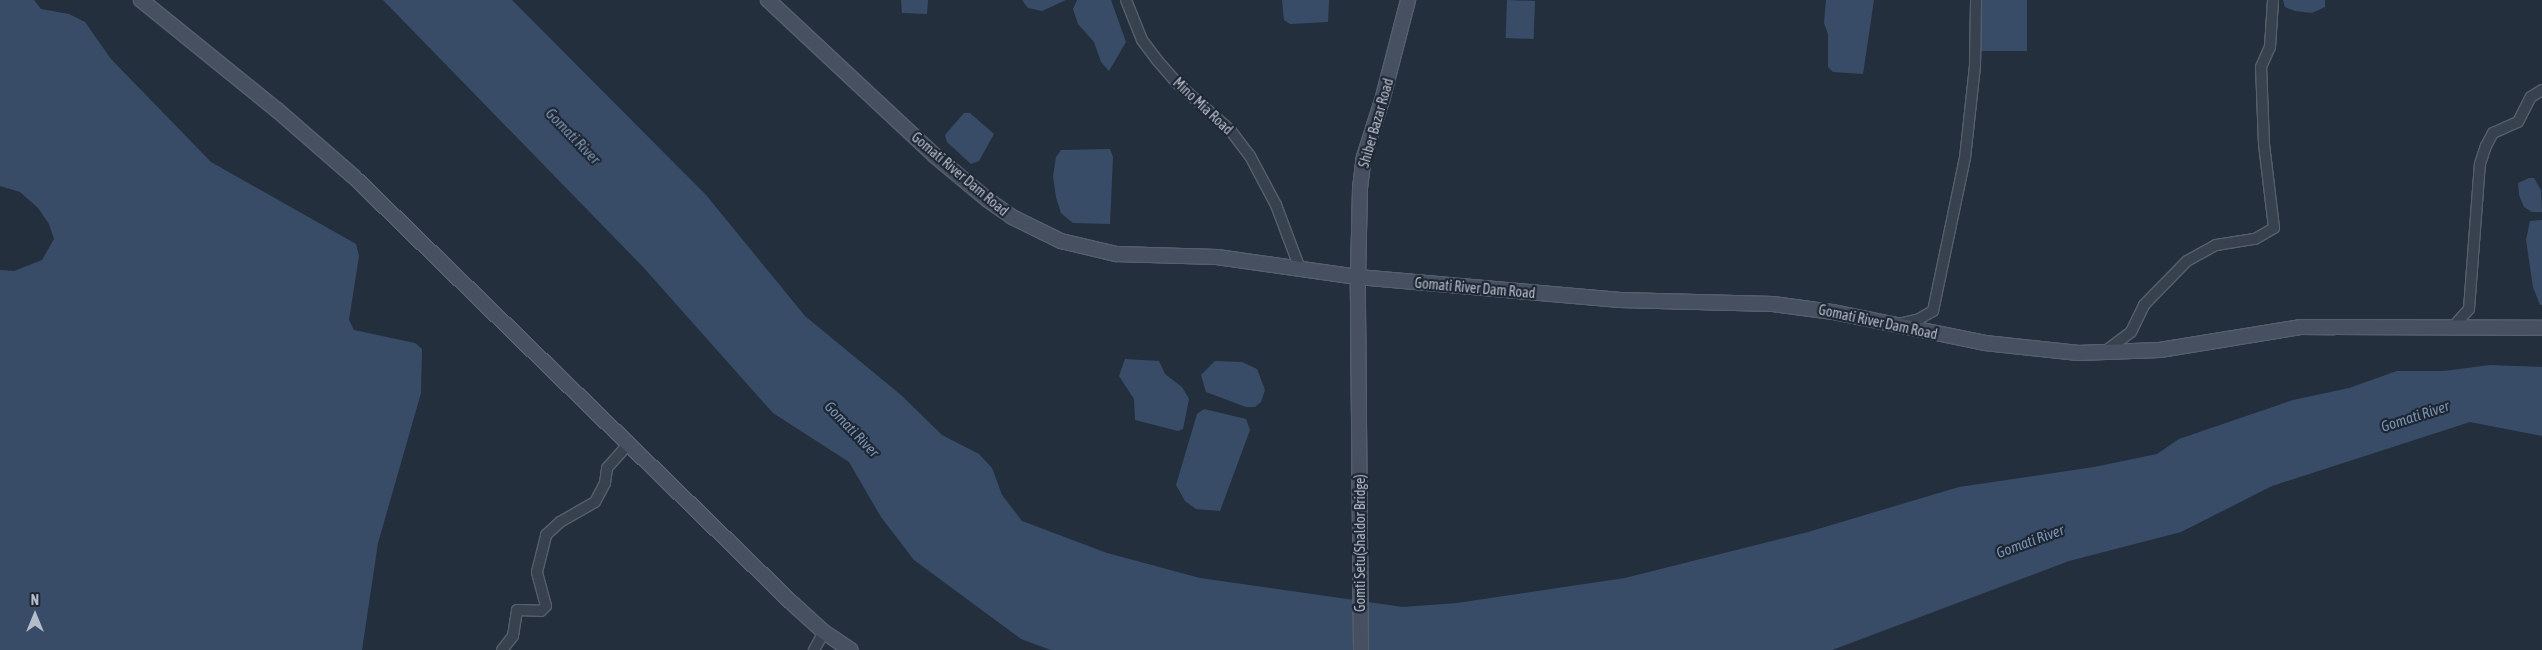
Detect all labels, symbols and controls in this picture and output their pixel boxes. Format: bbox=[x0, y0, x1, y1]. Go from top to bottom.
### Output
street label: Mino Mia Road bbox=[1170, 74, 1236, 138]
street label: Shiber Bazar Road bbox=[1355, 76, 1397, 170]
water label: Gomati River bbox=[542, 104, 604, 168]
street label: Gomati River Dam Road bbox=[908, 129, 1012, 219]
street label: Gomati River Dam Road bbox=[1414, 274, 1536, 302]
street label: Gomati River Dam Road bbox=[1817, 301, 1939, 343]
water label: Gomati River bbox=[2379, 396, 2451, 436]
water label: Gomati River bbox=[821, 397, 883, 461]
street label: Gomti Setu(Shaldor Bridge) bbox=[1352, 474, 1368, 612]
water label: Gomati River bbox=[1994, 520, 2066, 562]
north arrow bbox=[10, 590, 60, 640]
text: N bbox=[31, 592, 39, 608]

